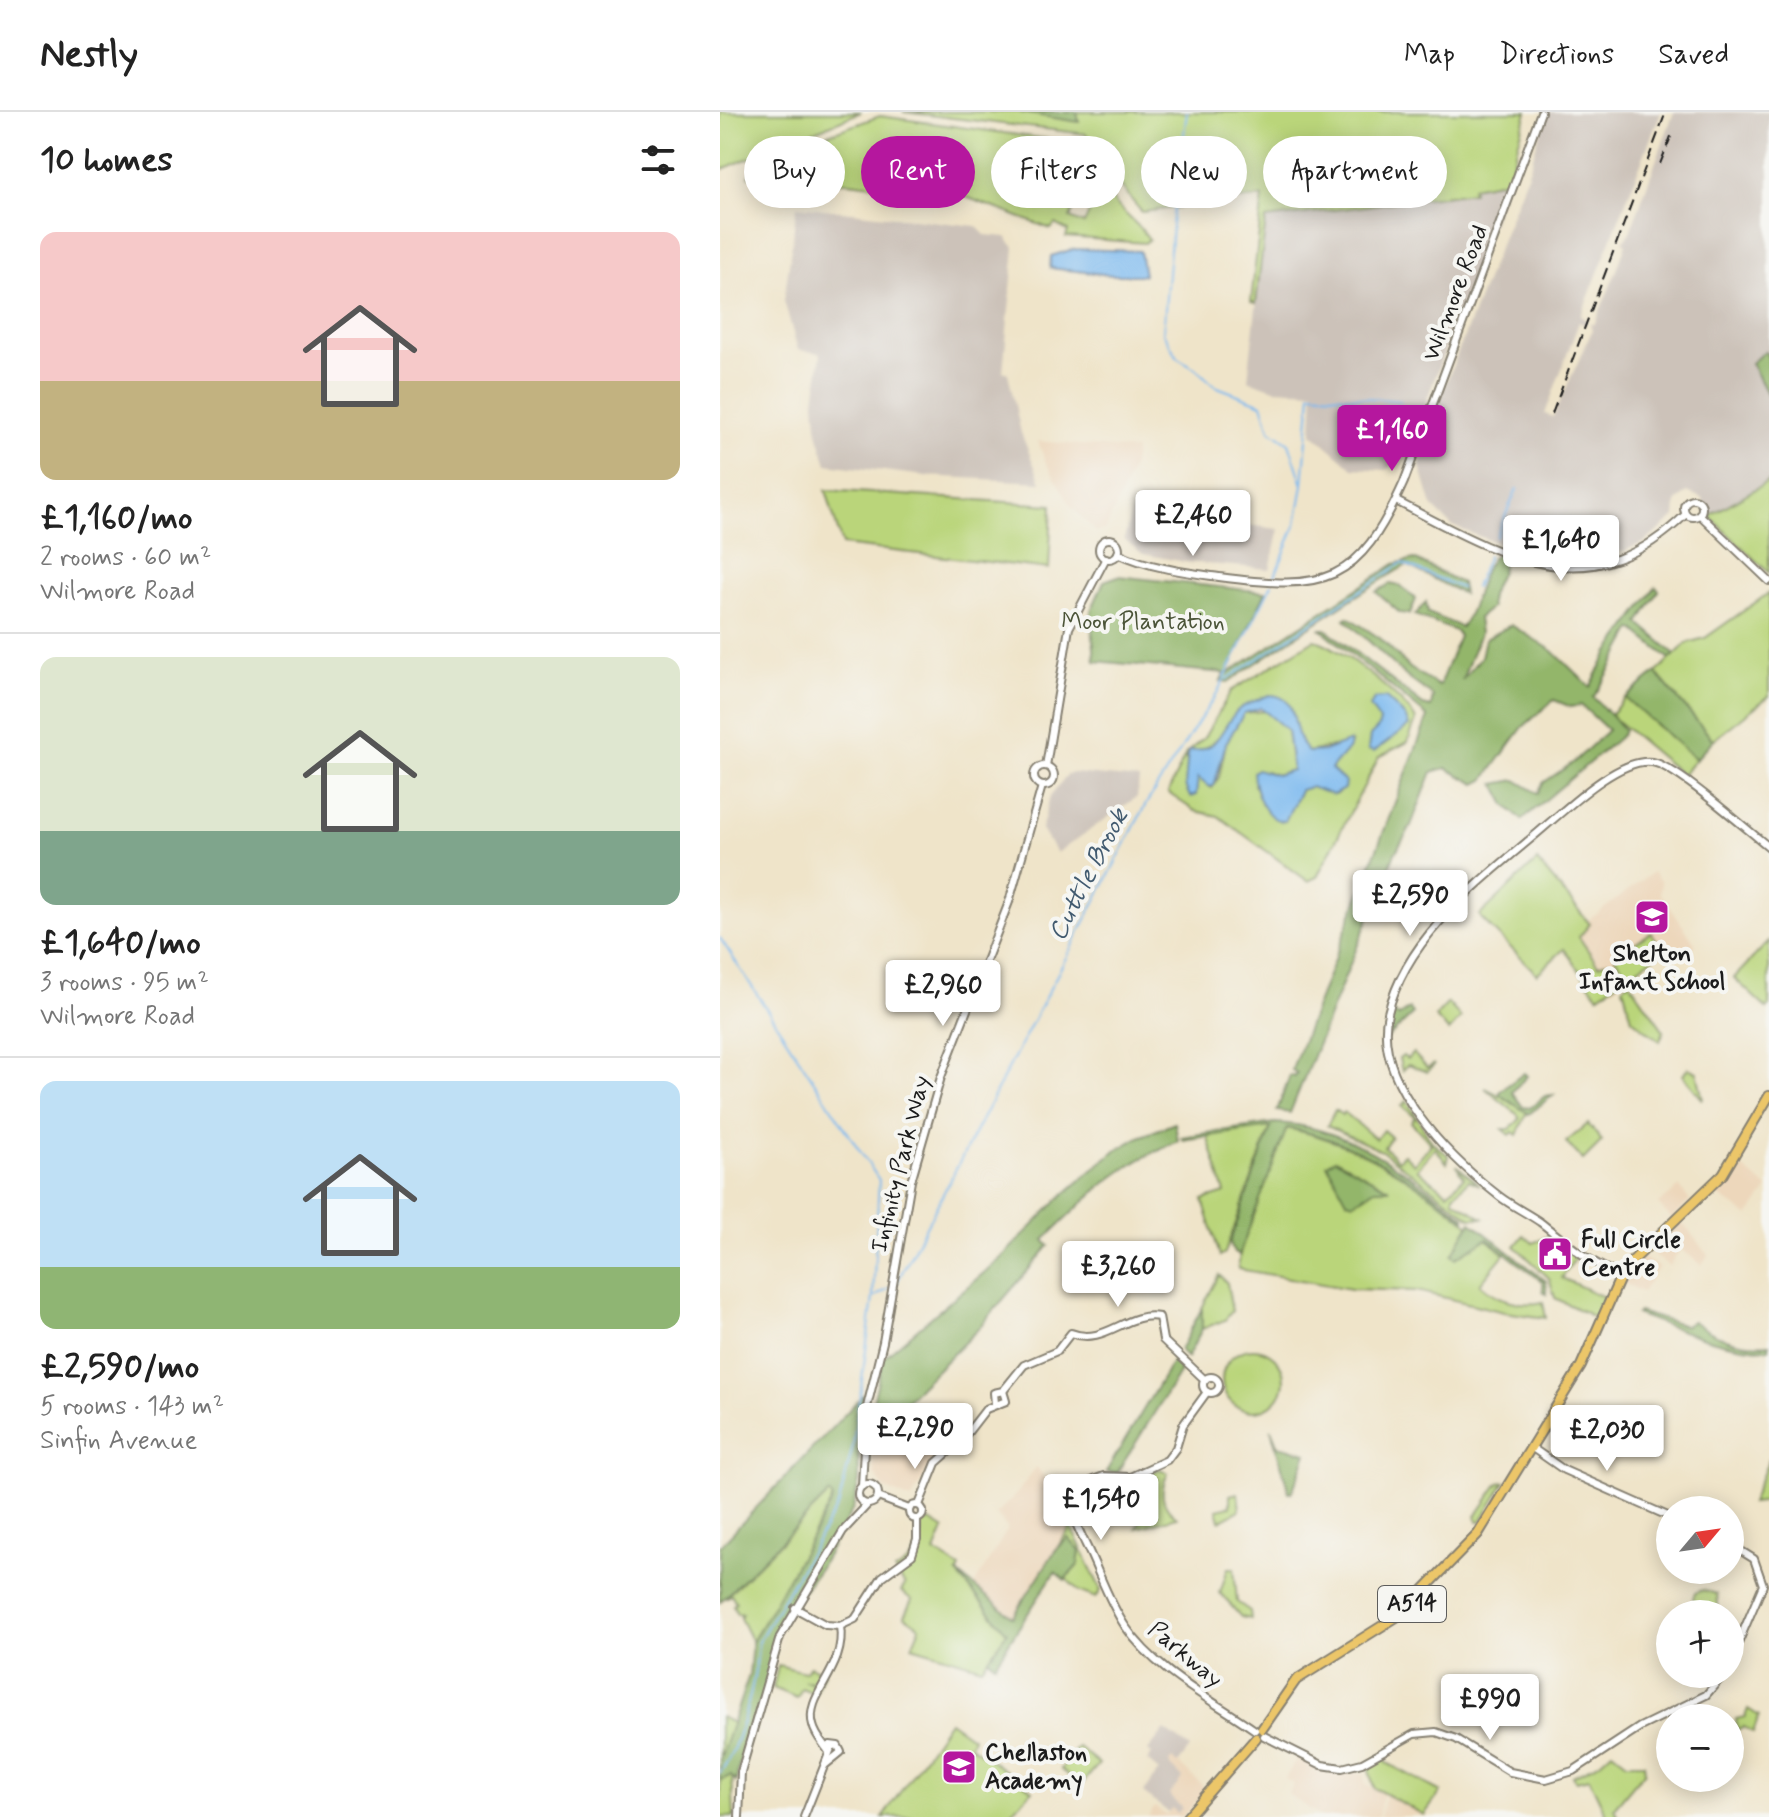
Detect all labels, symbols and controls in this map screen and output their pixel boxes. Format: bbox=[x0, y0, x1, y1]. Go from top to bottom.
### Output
text: Nestly bbox=[40, 31, 138, 80]
text: Map bbox=[1404, 37, 1455, 74]
text: Directions bbox=[1499, 37, 1614, 74]
text: Saved bbox=[1658, 37, 1729, 74]
chip: Buy bbox=[744, 136, 845, 208]
chip: Rent bbox=[861, 136, 975, 208]
chip: Filters bbox=[991, 136, 1125, 208]
chip: New bbox=[1141, 136, 1247, 208]
chip: Apartment bbox=[1263, 136, 1447, 208]
text: 10 homes bbox=[40, 138, 173, 183]
icon: filters bbox=[636, 138, 680, 182]
street label: Wilmore Road bbox=[1416, 221, 1496, 365]
icon: home bbox=[288, 284, 432, 428]
pin: £1,160 bbox=[1327, 405, 1457, 473]
text: £1,160 bbox=[1355, 414, 1429, 448]
pin: £2,460 bbox=[1128, 490, 1258, 558]
text: £1,160/mo bbox=[40, 496, 193, 541]
text: £2,460 bbox=[1153, 499, 1233, 533]
pin: £1,640 bbox=[1496, 515, 1626, 583]
text: £1,640 bbox=[1521, 524, 1601, 558]
text: 2 rooms · 60 m² bbox=[40, 541, 211, 575]
text: Wilmore Road bbox=[40, 575, 195, 609]
park label: Moor Plantation bbox=[1061, 607, 1225, 638]
icon: home bbox=[288, 709, 432, 853]
water label: Cuttle Brook bbox=[1041, 802, 1138, 947]
pin: £2,590 bbox=[1345, 870, 1475, 938]
text: £2,590 bbox=[1371, 879, 1449, 913]
school or university icon: Shelton Infant School bbox=[1633, 898, 1671, 936]
text: £1,640/mo bbox=[40, 921, 201, 966]
place label: Shelton Infant School bbox=[1579, 939, 1725, 998]
pin: £2,960 bbox=[878, 960, 1008, 1028]
text: 3 rooms · 95 m² bbox=[40, 966, 209, 1000]
text: £2,960 bbox=[904, 969, 982, 1003]
text: Wilmore Road bbox=[40, 1000, 195, 1034]
street label: Infinity Park Way bbox=[864, 1072, 938, 1256]
icon: home bbox=[288, 1133, 432, 1277]
place label: Full Circle Centre bbox=[1581, 1225, 1681, 1284]
public building icon: Full Circle Centre bbox=[1536, 1235, 1574, 1273]
pin: £3,260 bbox=[1053, 1241, 1183, 1309]
text: £3,260 bbox=[1080, 1250, 1156, 1284]
text: £2,590/mo bbox=[40, 1345, 199, 1390]
text: 5 rooms · 143 m² bbox=[40, 1390, 224, 1424]
pin: £2,290 bbox=[850, 1403, 980, 1471]
pin: £2,030 bbox=[1542, 1405, 1672, 1473]
text: £2,290 bbox=[876, 1412, 954, 1446]
text: £2,030 bbox=[1569, 1414, 1645, 1448]
text: Sinfin Avenue bbox=[40, 1424, 197, 1458]
pin: £1,540 bbox=[1036, 1474, 1166, 1542]
text: £1,540 bbox=[1061, 1483, 1141, 1517]
north arrow bbox=[1656, 1496, 1744, 1584]
map controls bbox=[1656, 1496, 1744, 1792]
road number: A514 bbox=[1378, 1586, 1446, 1622]
button: + bbox=[1656, 1600, 1744, 1688]
street label: Parkway bbox=[1141, 1615, 1229, 1695]
pin: £990 bbox=[1443, 1674, 1537, 1742]
text: £990 bbox=[1459, 1683, 1521, 1717]
button: − bbox=[1656, 1704, 1744, 1792]
place label: Chellaston Academy bbox=[985, 1738, 1087, 1797]
school or university icon: Chellaston Academy bbox=[940, 1748, 978, 1786]

